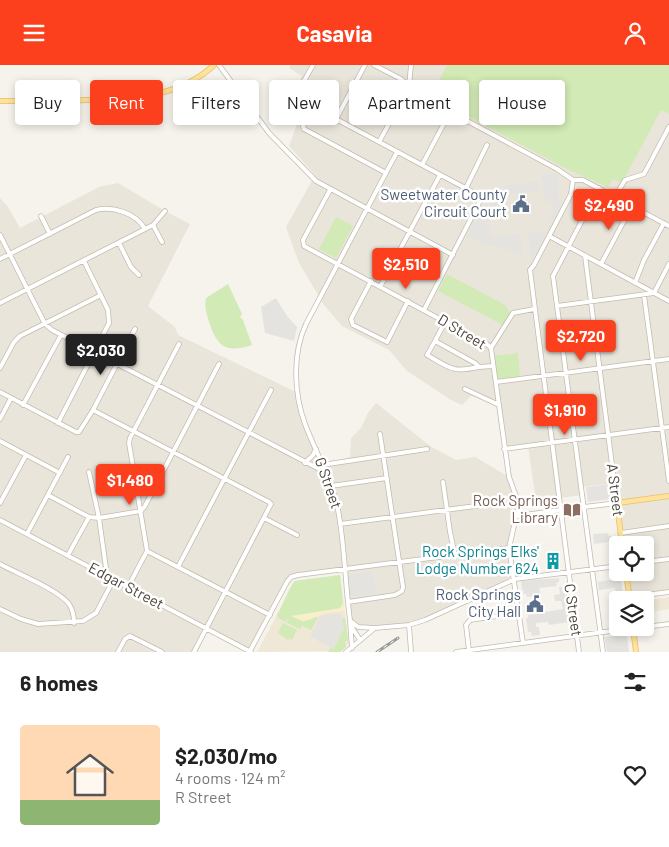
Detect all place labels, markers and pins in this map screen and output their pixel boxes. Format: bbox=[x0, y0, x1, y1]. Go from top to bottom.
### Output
place label: Sweetwater County Circuit Court bbox=[381, 185, 507, 220]
pin: $2,490 bbox=[568, 189, 650, 231]
public building icon: Sweetwater County Circuit Court bbox=[511, 194, 531, 214]
pin: $2,510 bbox=[365, 247, 447, 290]
pin: $2,720 bbox=[540, 319, 622, 362]
pin: $2,030 bbox=[60, 333, 142, 376]
pin: $1,910 bbox=[524, 393, 606, 436]
pin: $1,480 bbox=[89, 463, 171, 506]
place label: Rock Springs Library bbox=[473, 491, 558, 526]
library icon: Rock Springs Library bbox=[562, 500, 582, 520]
place label: Rock Springs Elks' Lodge Number 624 bbox=[416, 542, 539, 577]
building icon: Rock Springs Elks' Lodge Number 624 bbox=[543, 551, 563, 571]
place label: Rock Springs City Hall bbox=[436, 585, 521, 620]
public building icon: Rock Springs City Hall bbox=[525, 594, 545, 614]

